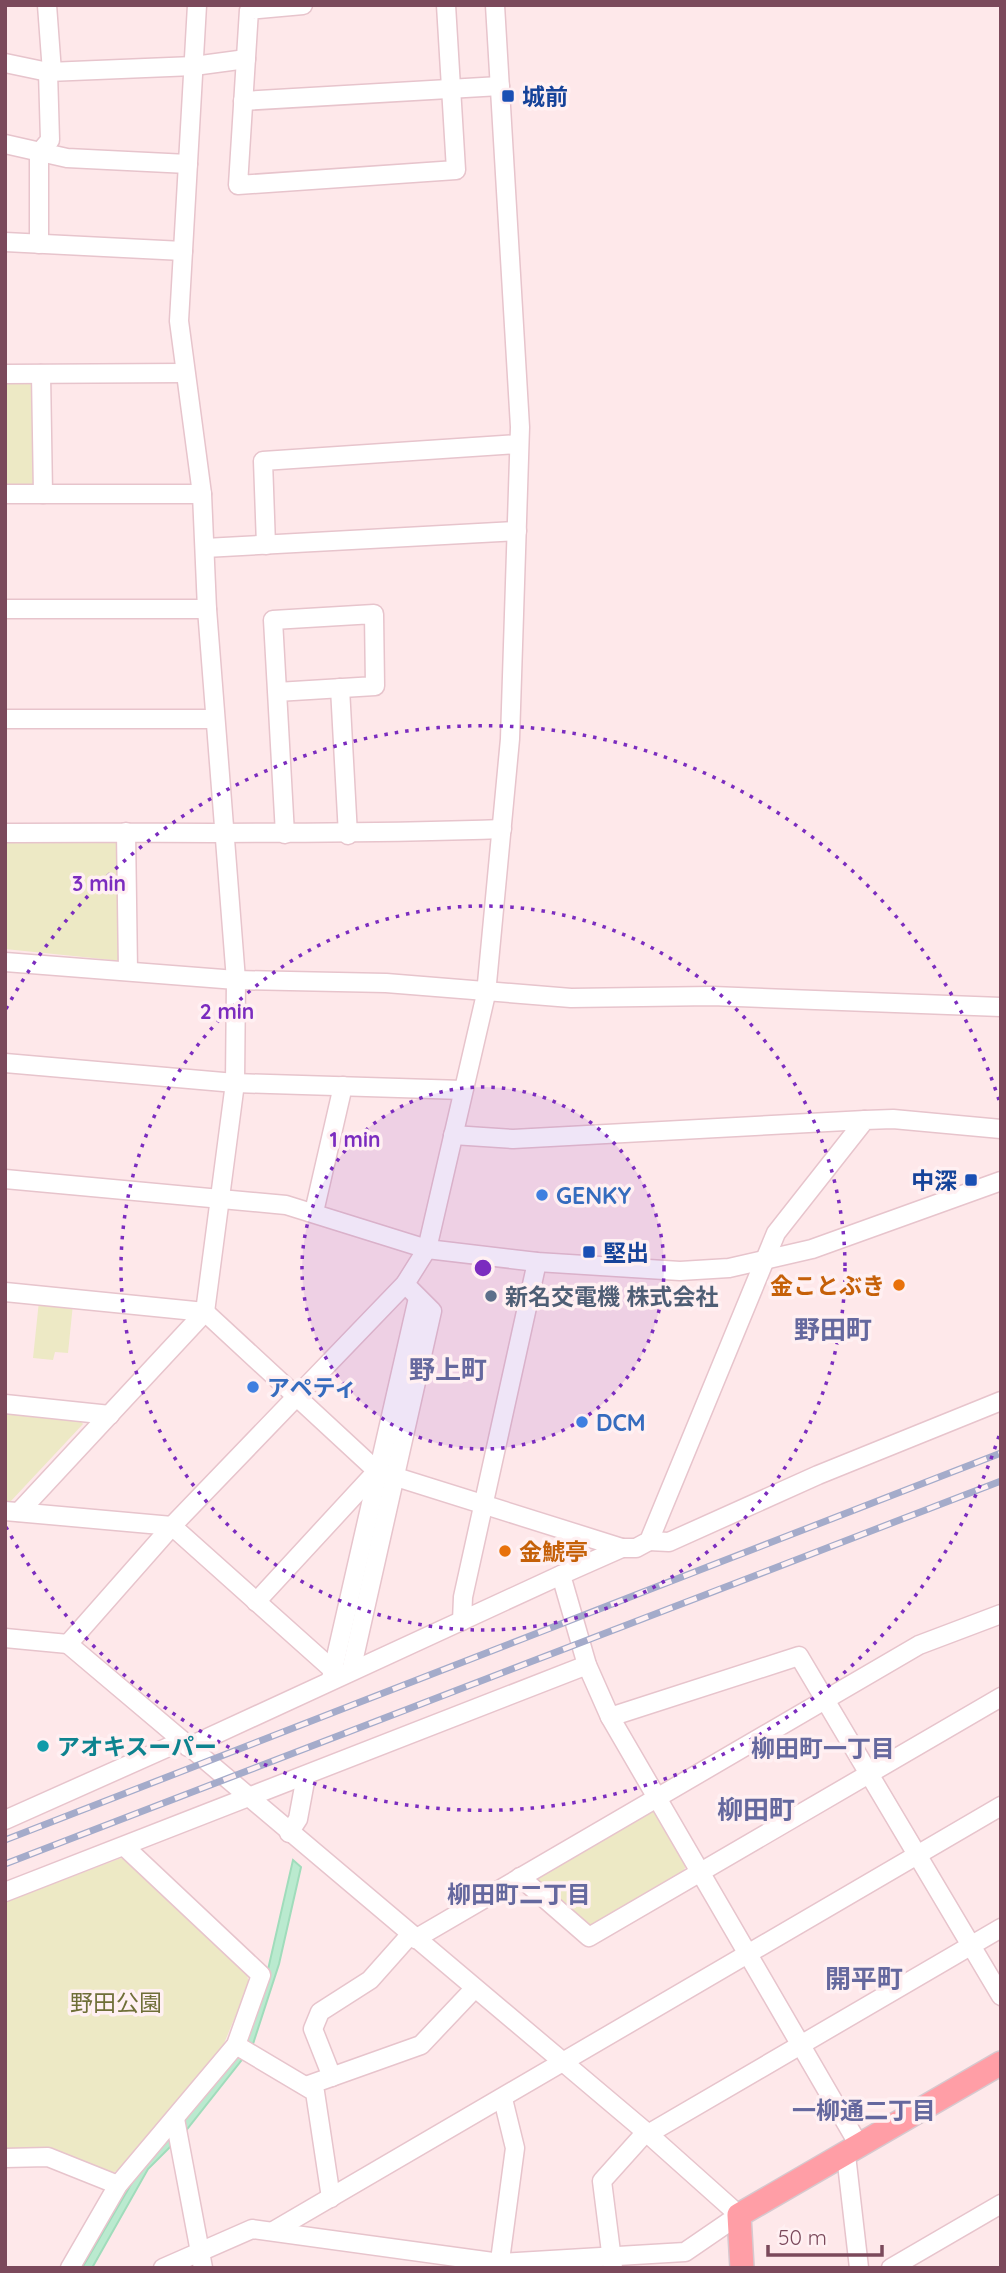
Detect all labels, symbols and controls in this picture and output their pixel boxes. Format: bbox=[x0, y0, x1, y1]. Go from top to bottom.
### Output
place label: 城前 bbox=[522, 82, 568, 111]
marker: 城前 bbox=[500, 88, 516, 104]
text: 3 min bbox=[72, 870, 126, 896]
text: 2 min bbox=[200, 998, 254, 1024]
text: 1 min bbox=[330, 1126, 380, 1152]
place label: 中深 bbox=[911, 1166, 957, 1195]
marker: 中深 bbox=[963, 1172, 979, 1188]
place label: GENKY bbox=[556, 1181, 632, 1210]
marker: GENKY bbox=[534, 1187, 550, 1203]
place label: 堅出 bbox=[603, 1238, 649, 1267]
marker: 堅出 bbox=[581, 1244, 597, 1260]
centre of rings bbox=[471, 1256, 495, 1280]
place label: 金ことぶき bbox=[770, 1271, 885, 1300]
marker: 金ことぶき bbox=[891, 1277, 907, 1293]
place label: 新名交電機 株式会社 bbox=[505, 1282, 718, 1311]
marker: 新名交電機 株式会社 bbox=[483, 1288, 499, 1304]
district label: 野田町 bbox=[794, 1313, 872, 1346]
district label: 野上町 bbox=[409, 1353, 487, 1386]
place label: アペティ bbox=[267, 1373, 357, 1402]
marker: アペティ bbox=[245, 1379, 261, 1395]
place label: DCM bbox=[596, 1408, 646, 1437]
marker: DCM bbox=[574, 1414, 590, 1430]
place label: 金鯱亭 bbox=[519, 1537, 588, 1566]
marker: 金鯱亭 bbox=[497, 1543, 513, 1559]
place label: アオキスーパー bbox=[57, 1732, 217, 1761]
district label: 柳田町一丁目 bbox=[751, 1733, 895, 1763]
marker: アオキスーパー bbox=[35, 1738, 51, 1754]
district label: 柳田町 bbox=[717, 1793, 795, 1826]
district label: 柳田町二丁目 bbox=[447, 1879, 591, 1909]
district label: 開平町 bbox=[825, 1962, 903, 1995]
park label: 野田公園 bbox=[70, 1988, 162, 2017]
district label: 一柳通二丁目 bbox=[792, 2095, 936, 2125]
scale bar bbox=[768, 2214, 882, 2258]
text: 50 m bbox=[778, 2224, 827, 2250]

